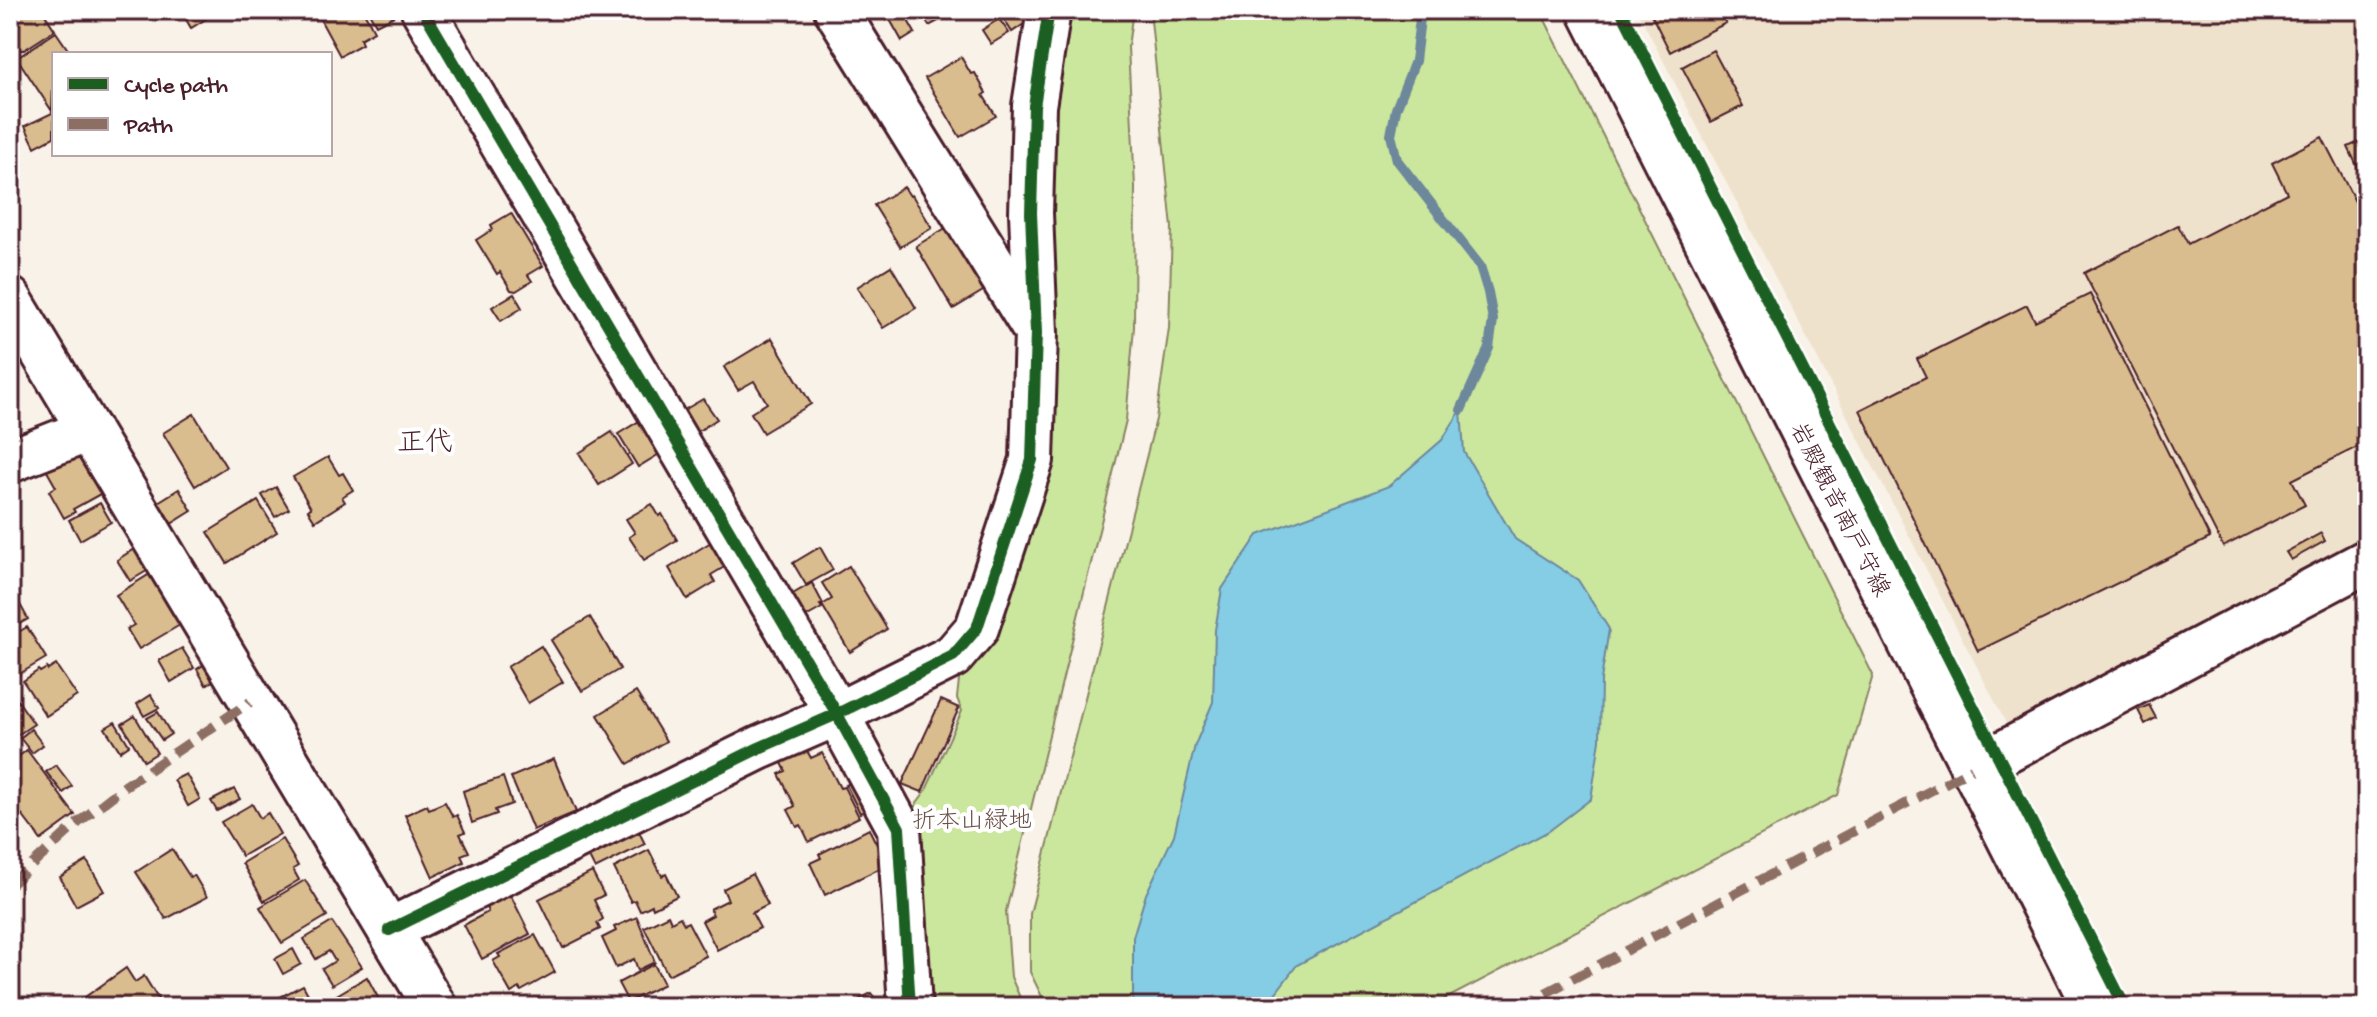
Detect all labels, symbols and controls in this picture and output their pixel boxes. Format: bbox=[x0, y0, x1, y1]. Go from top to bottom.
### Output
legend bbox=[52, 52, 332, 156]
text: Cycle path bbox=[124, 73, 228, 102]
text: Path bbox=[123, 113, 173, 142]
street label: 岩殿観音南戸守線 bbox=[1781, 418, 1895, 603]
district label: 正代 bbox=[397, 427, 453, 461]
park label: 折本山緑地 bbox=[912, 807, 1032, 837]

